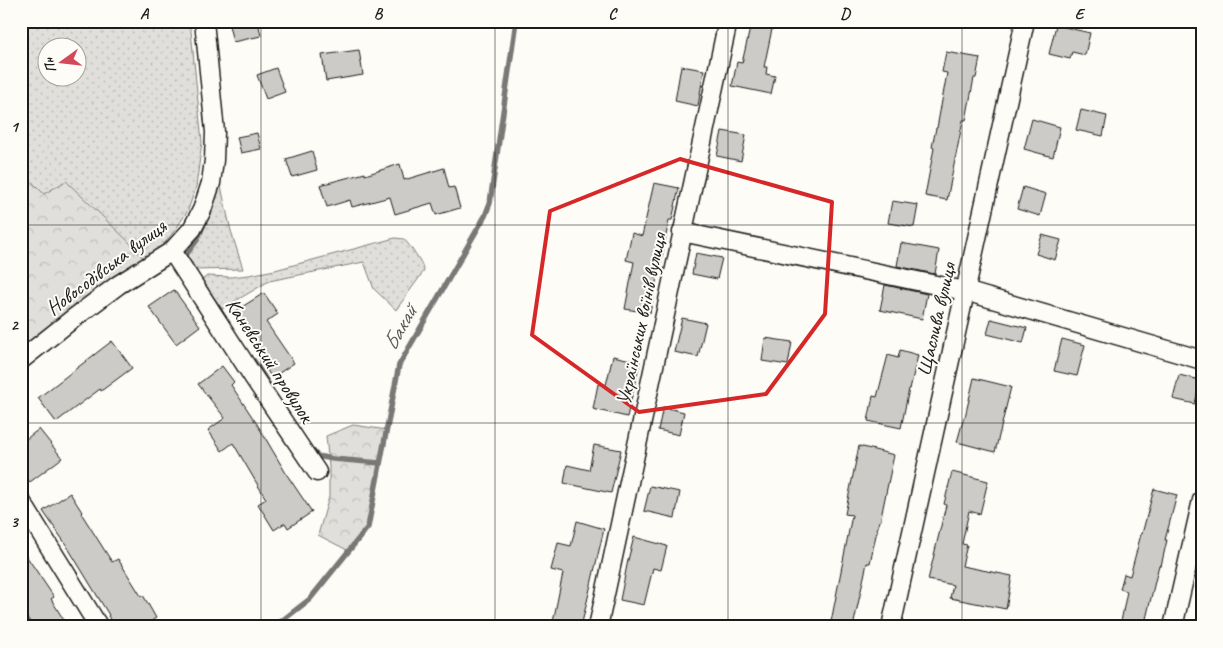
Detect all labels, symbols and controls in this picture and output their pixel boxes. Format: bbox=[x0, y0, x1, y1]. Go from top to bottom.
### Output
text: A bbox=[140, 4, 150, 24]
text: B bbox=[374, 4, 384, 24]
text: C bbox=[608, 4, 618, 24]
text: D bbox=[840, 4, 851, 24]
text: E bbox=[1075, 4, 1086, 24]
north arrow bbox=[38, 38, 88, 88]
text: Пн bbox=[40, 55, 60, 75]
text: 1 bbox=[10, 117, 19, 137]
street label: Новосодівська вулиця bbox=[40, 212, 173, 321]
street label: Українських воїнів вулиця bbox=[610, 229, 672, 407]
street label: Щаслива вулиця bbox=[910, 259, 962, 378]
street label: Каневський провулок bbox=[220, 293, 321, 429]
water label: Бакай bbox=[376, 296, 426, 355]
text: 2 bbox=[10, 315, 19, 335]
text: 3 bbox=[10, 512, 19, 532]

